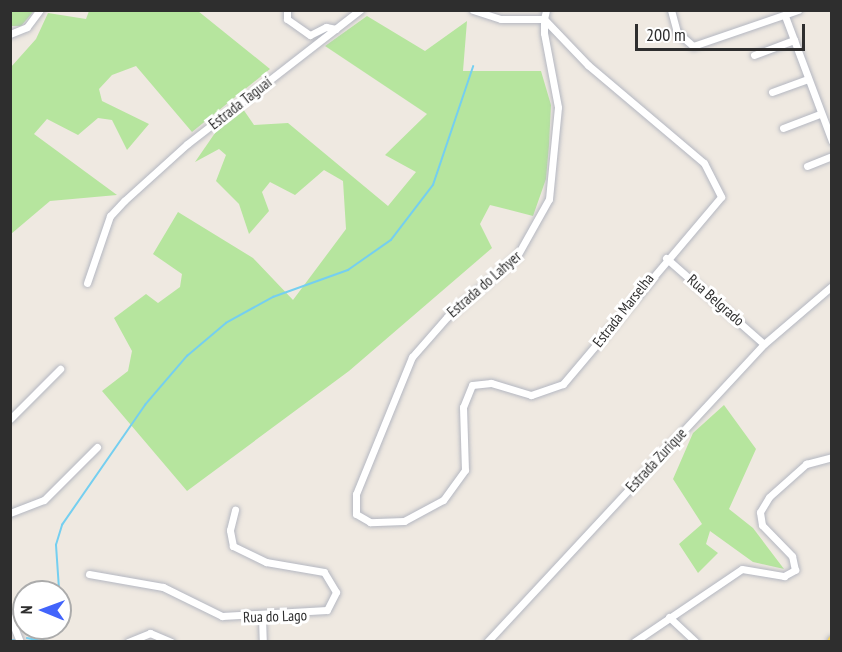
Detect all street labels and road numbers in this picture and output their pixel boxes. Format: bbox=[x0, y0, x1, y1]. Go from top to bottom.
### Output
street label: Estrada Taguaí bbox=[205, 73, 275, 133]
street label: Estrada do Lahyer bbox=[443, 247, 525, 321]
street label: Estrada Marselha bbox=[589, 270, 657, 350]
street label: Rua Belgrado bbox=[684, 271, 748, 329]
street label: Estrada Zurique bbox=[622, 424, 690, 496]
street label: Rua do Lago bbox=[243, 606, 307, 626]

